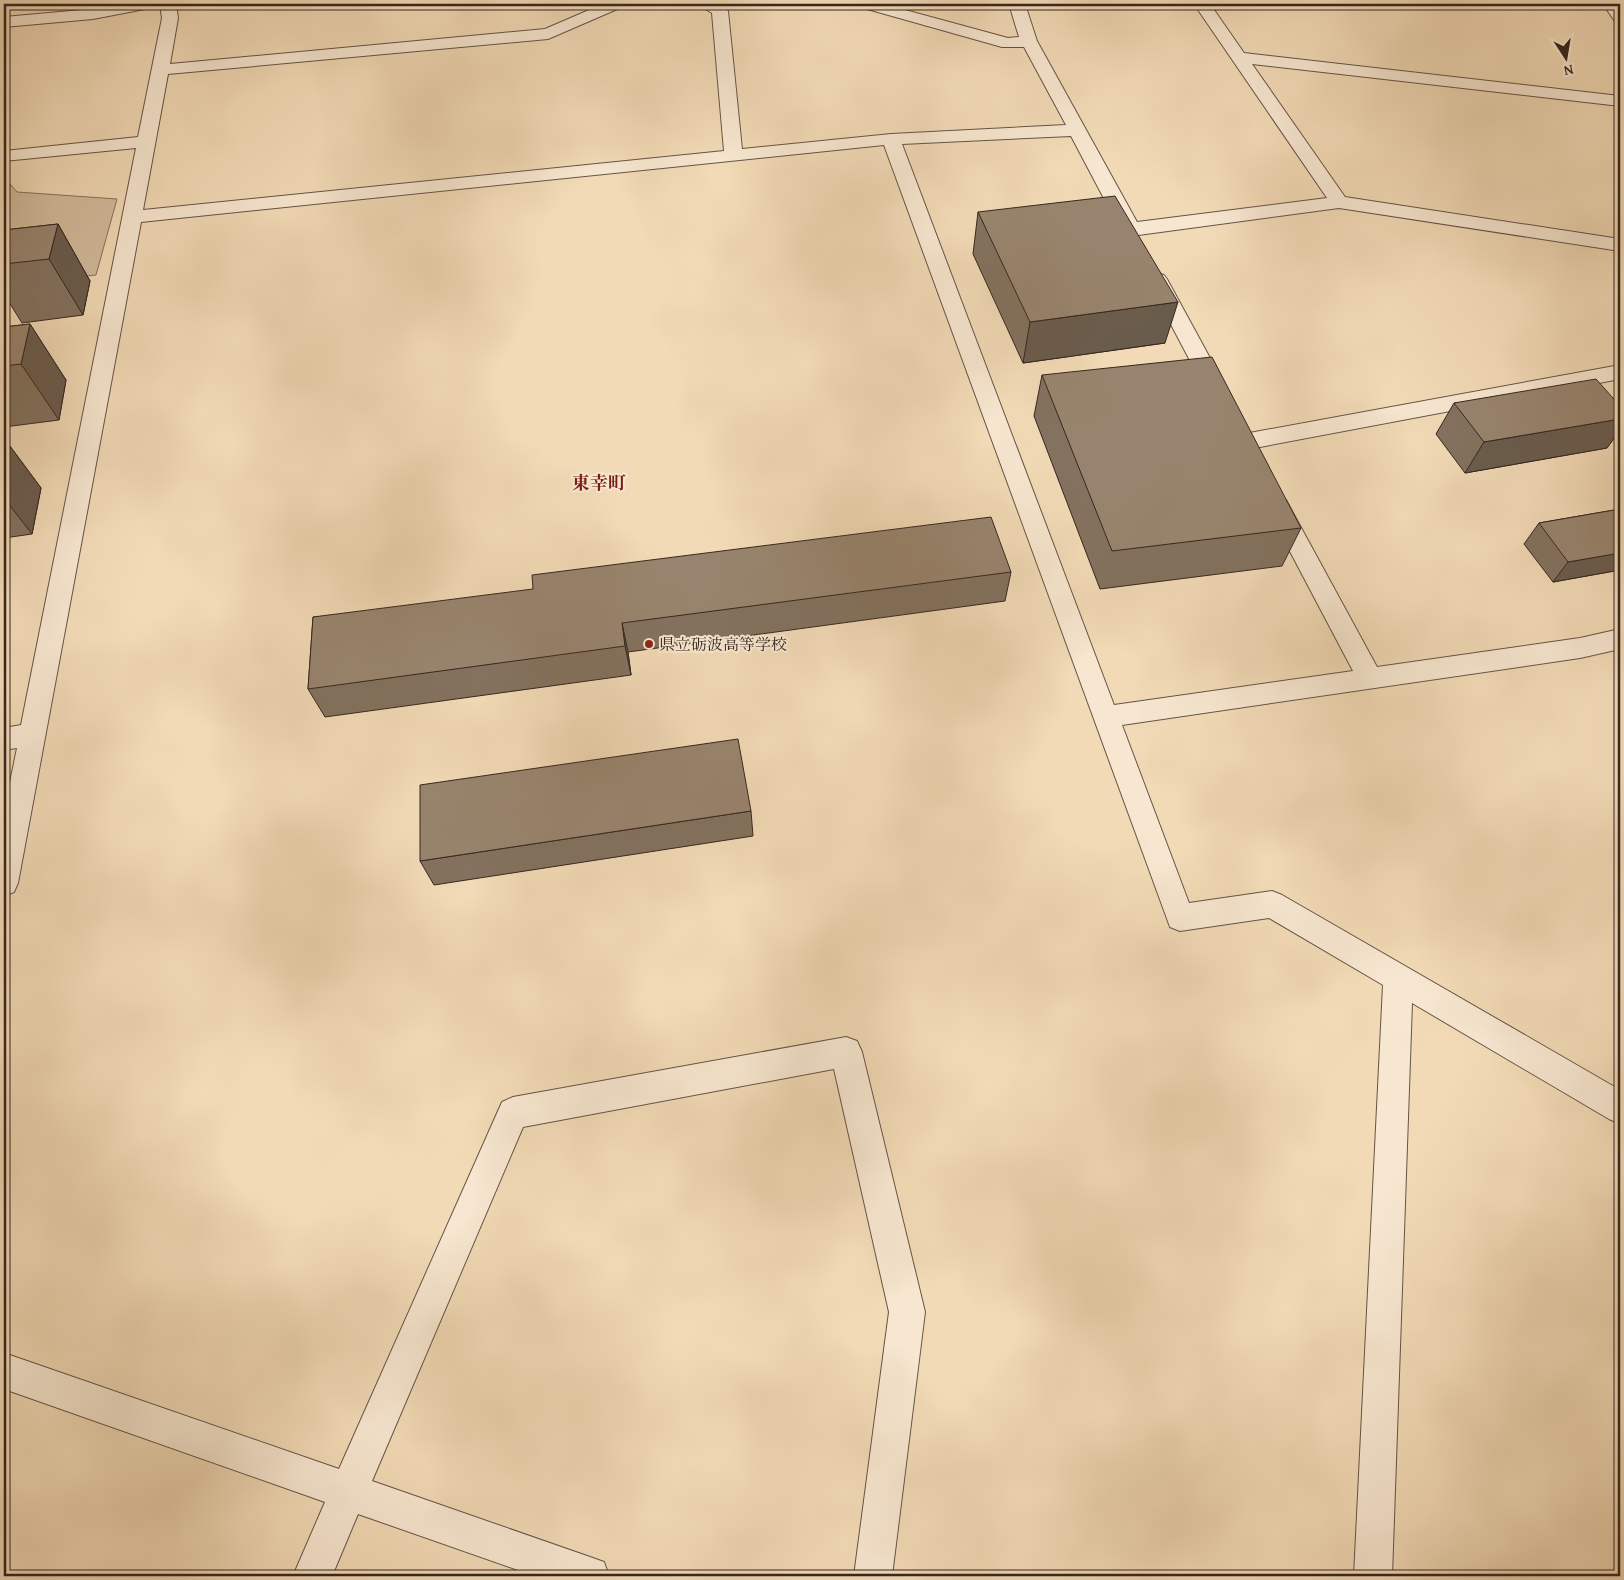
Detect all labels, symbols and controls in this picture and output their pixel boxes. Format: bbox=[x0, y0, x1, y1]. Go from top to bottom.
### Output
north arrow bbox=[1542, 32, 1592, 82]
text: N bbox=[1561, 60, 1575, 82]
district label: 東幸町 bbox=[572, 469, 626, 496]
place label: 県立砺波高等学校 bbox=[659, 632, 787, 656]
marker: 県立砺波高等学校 bbox=[643, 638, 655, 650]

